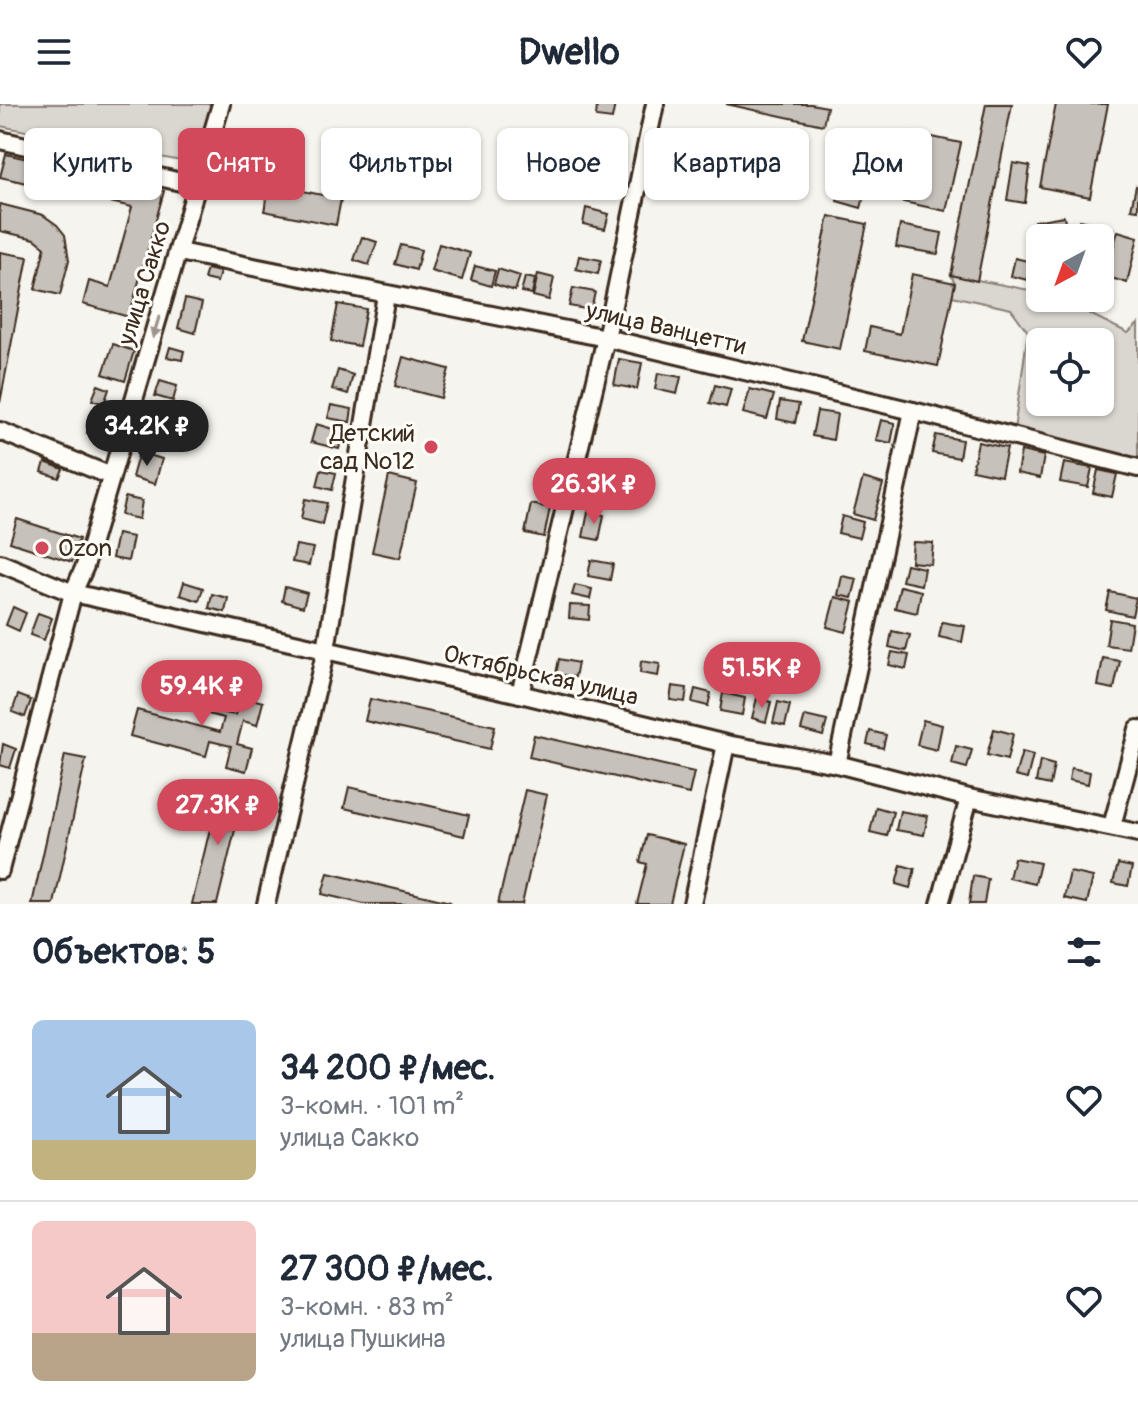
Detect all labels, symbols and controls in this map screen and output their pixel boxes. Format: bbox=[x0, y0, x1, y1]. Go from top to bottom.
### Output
icon: menu bbox=[32, 30, 76, 74]
text: Dwello bbox=[518, 30, 620, 75]
icon: heart bbox=[1062, 30, 1106, 74]
chip: Купить bbox=[24, 128, 162, 200]
chip: Снять bbox=[178, 128, 305, 200]
chip: Фильтры bbox=[321, 128, 481, 200]
chip: Новое bbox=[497, 128, 628, 200]
chip: Квартира bbox=[644, 128, 809, 200]
chip: Дом bbox=[825, 128, 932, 200]
street label: улица Сакко bbox=[112, 217, 177, 350]
north arrow bbox=[1026, 224, 1114, 312]
map controls bbox=[1026, 224, 1114, 416]
street label: улица Ванцетти bbox=[582, 296, 749, 361]
one-way arrow bbox=[149, 315, 162, 339]
button: locate bbox=[1026, 328, 1114, 416]
pin: 34.2K ₽ bbox=[73, 400, 221, 468]
text: 34.2K ₽ bbox=[104, 410, 190, 442]
place label: Детский сад №12 bbox=[320, 419, 415, 476]
marker: Детский сад №12 bbox=[422, 438, 440, 456]
pin: 26.3K ₽ bbox=[520, 458, 668, 526]
text: 26.3K ₽ bbox=[551, 468, 637, 500]
place label: Ozon bbox=[58, 534, 112, 563]
marker: Ozon bbox=[33, 539, 51, 557]
street label: Октябрьская улица bbox=[441, 639, 641, 712]
pin: 51.5K ₽ bbox=[688, 642, 836, 710]
text: 51.5K ₽ bbox=[722, 652, 802, 684]
pin: 59.4K ₽ bbox=[128, 660, 276, 728]
text: 59.4K ₽ bbox=[159, 670, 245, 702]
pin: 27.3K ₽ bbox=[144, 779, 292, 847]
text: 27.3K ₽ bbox=[175, 789, 261, 821]
icon: filters bbox=[1062, 930, 1106, 974]
text: Объектов: 5 bbox=[32, 931, 215, 974]
text: 34 200 ₽/мес. bbox=[280, 1047, 495, 1090]
icon: home bbox=[96, 1052, 192, 1148]
icon: heart bbox=[1062, 1078, 1106, 1122]
text: 3-комн. · 101 m² bbox=[280, 1090, 464, 1122]
text: улица Сакко bbox=[280, 1122, 419, 1154]
text: 27 300 ₽/мес. bbox=[280, 1248, 494, 1291]
icon: home bbox=[96, 1253, 192, 1349]
icon: heart bbox=[1062, 1279, 1106, 1323]
text: 3-комн. · 83 m² bbox=[280, 1291, 454, 1323]
text: улица Пушкина bbox=[280, 1323, 446, 1355]

